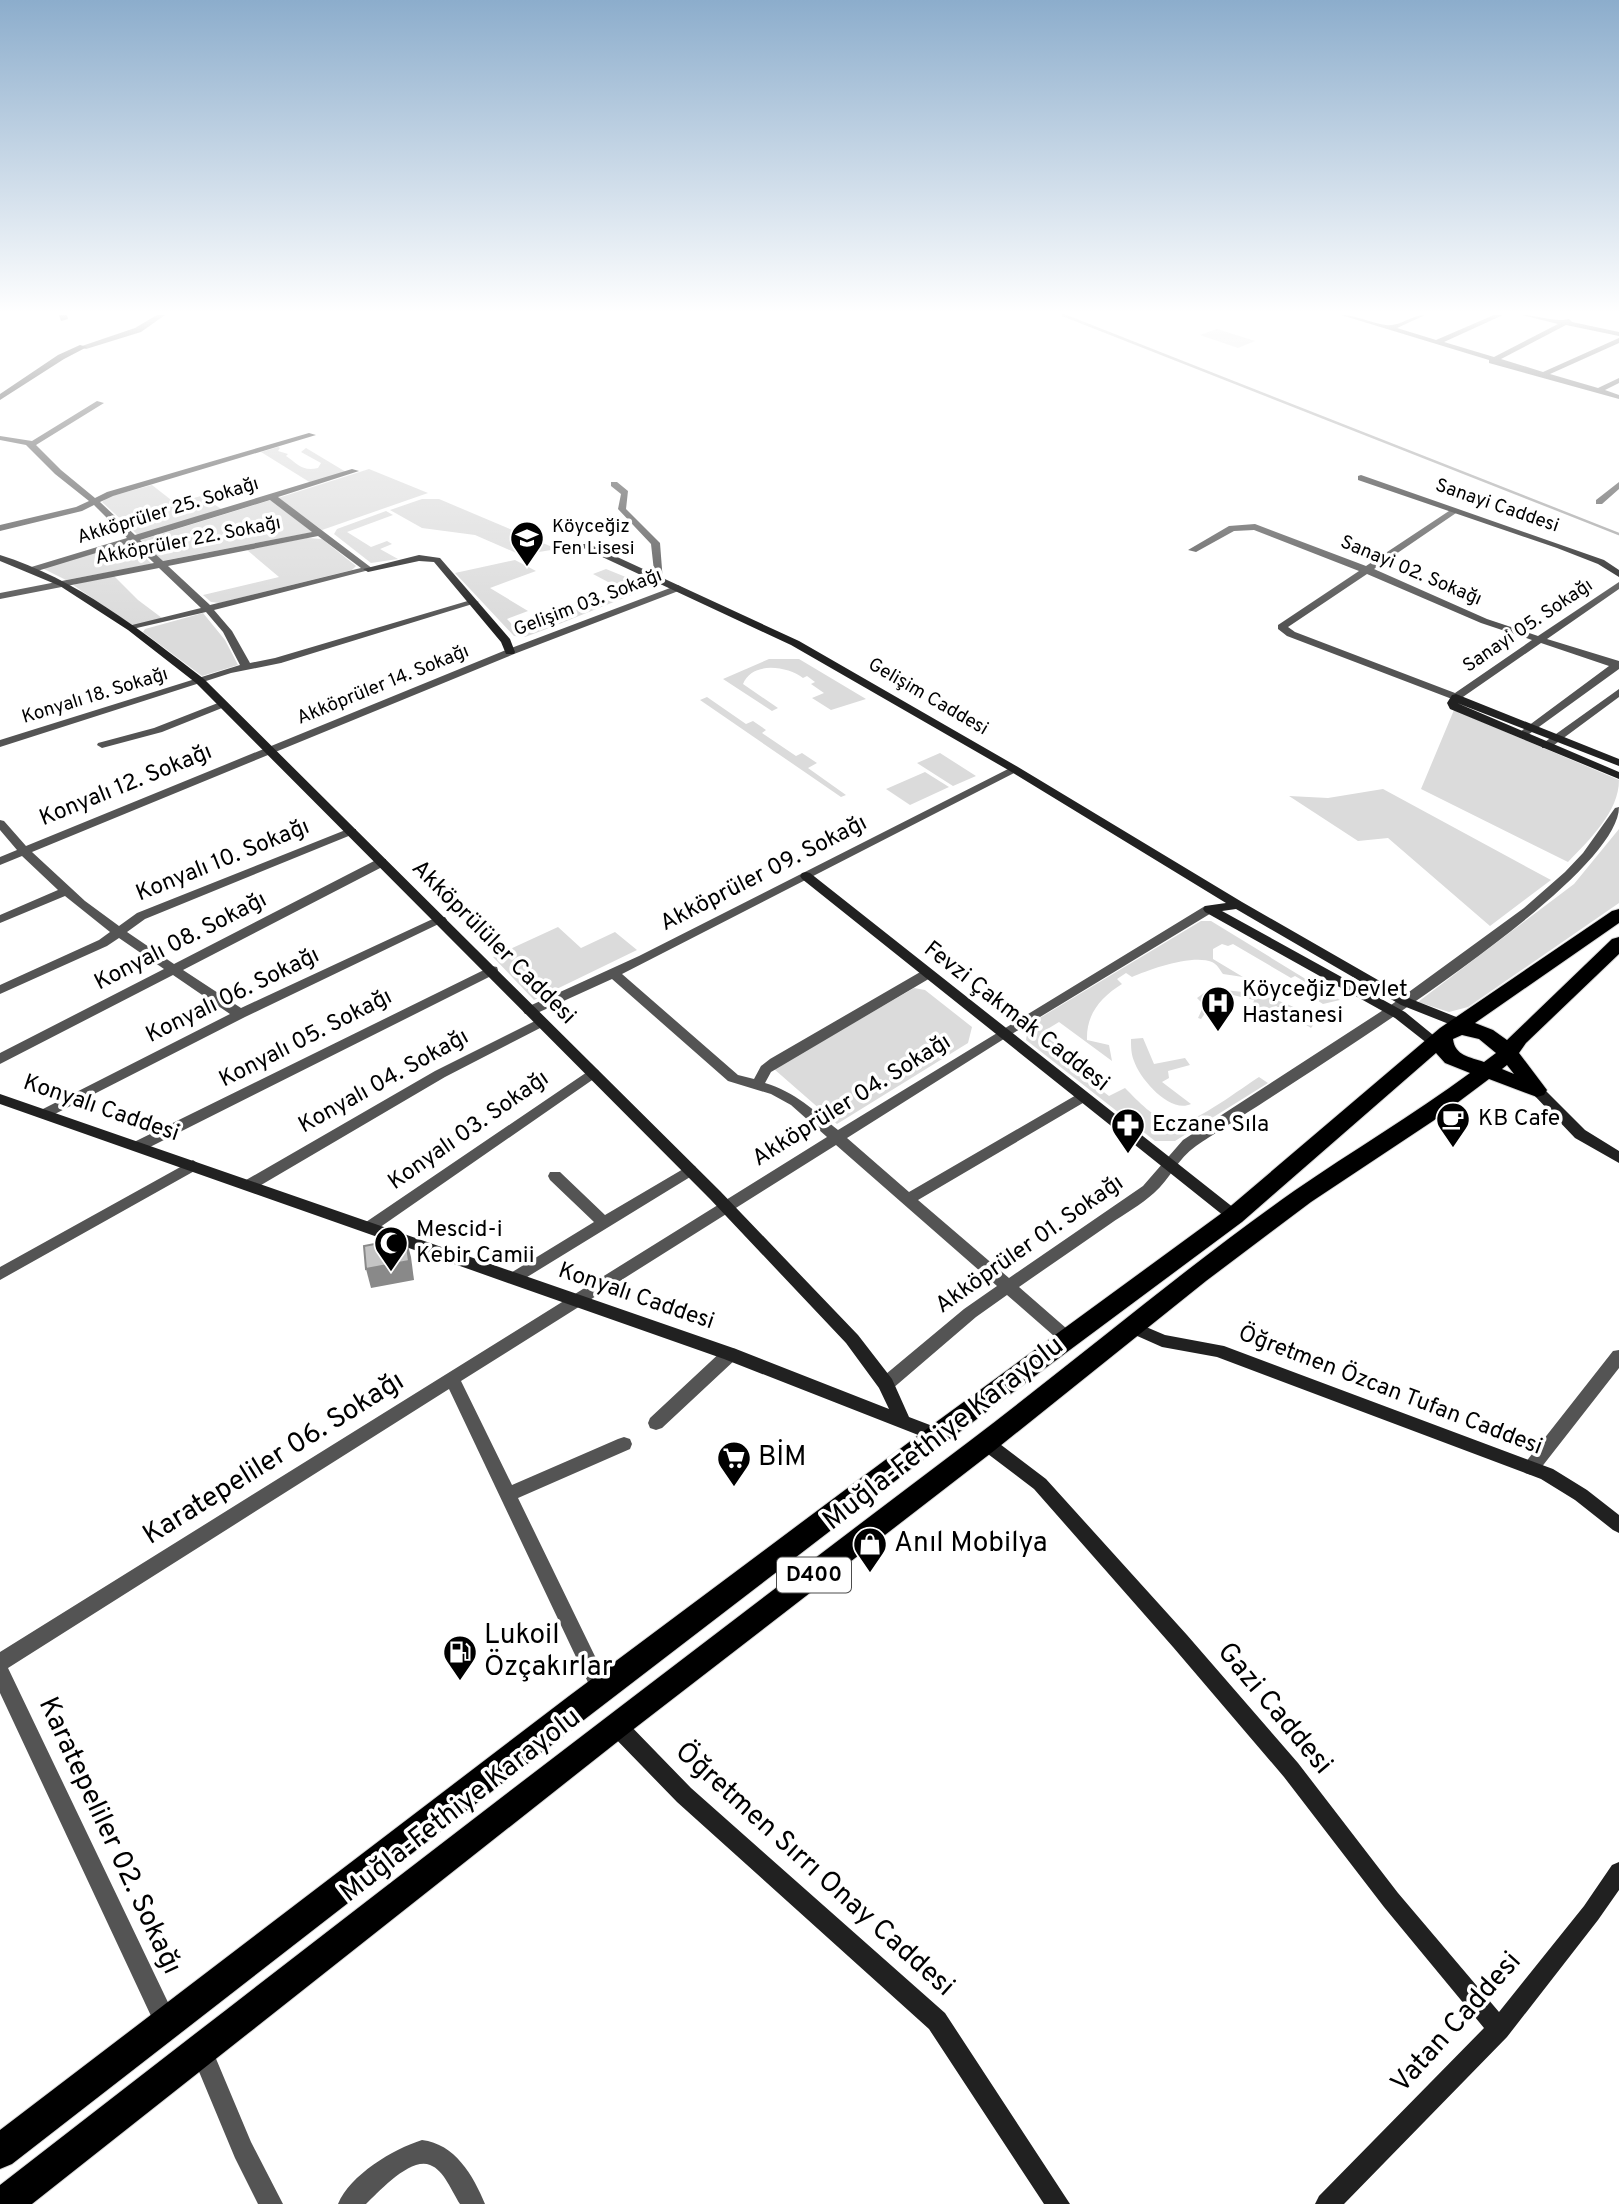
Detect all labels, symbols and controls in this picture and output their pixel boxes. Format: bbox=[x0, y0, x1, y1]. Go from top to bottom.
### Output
street label: Akköprüler 25. Sokağı bbox=[74, 472, 262, 550]
street label: Sanayi Caddesi bbox=[1432, 474, 1562, 538]
street label: Akköprüler 22. Sokağı bbox=[93, 511, 283, 571]
place label: Köyceğiz Fen Lisesi bbox=[552, 515, 635, 561]
school or university icon: Köyceğiz Fen Lisesi bbox=[508, 519, 546, 568]
street label: Sanayi 02. Sokağı bbox=[1337, 530, 1485, 612]
street label: Gelişim 03. Sokağı bbox=[510, 564, 666, 642]
street label: Sanayi 05. Sokağı bbox=[1458, 574, 1598, 678]
street label: Akköprüler 14. Sokağı bbox=[293, 639, 473, 731]
street label: Gelişim Caddesi bbox=[864, 653, 992, 741]
street label: Konyalı 18. Sokağı bbox=[19, 662, 171, 730]
street label: Konyalı 12. Sokağı bbox=[35, 738, 217, 834]
street label: Akköprüler 09. Sokağı bbox=[656, 809, 872, 939]
street label: Konyalı 10. Sokağı bbox=[132, 813, 314, 909]
street label: Akköprülüler Caddesi bbox=[405, 855, 581, 1031]
street label: Konyalı 08. Sokağı bbox=[90, 886, 272, 998]
street label: Fevzi Çakmak Caddesi bbox=[917, 935, 1115, 1099]
street label: Konyalı 06. Sokağı bbox=[141, 941, 325, 1051]
place label: Köyceğiz Devlet Hastanesi bbox=[1242, 976, 1408, 1031]
street label: Konyalı 05. Sokağı bbox=[215, 983, 397, 1095]
hospital icon: Köyceğiz Devlet Hastanesi bbox=[1199, 984, 1237, 1033]
street label: Konyalı 04. Sokağı bbox=[294, 1023, 474, 1141]
street label: Akköprüler 04. Sokağı bbox=[747, 1028, 957, 1174]
street label: Konyalı 03. Sokağı bbox=[383, 1065, 555, 1197]
street label: Konyalı Caddesi bbox=[19, 1069, 183, 1149]
cafe icon: KB Cafe bbox=[1434, 1100, 1472, 1149]
place label: KB Cafe bbox=[1478, 1105, 1560, 1134]
pharmacy icon: Eczane Sıla bbox=[1109, 1106, 1147, 1155]
place label: Eczane Sıla bbox=[1152, 1111, 1269, 1140]
street label: Akköprüler 01. Sokağı bbox=[930, 1169, 1130, 1321]
place label: Mescid-i Kebir Camii bbox=[416, 1216, 535, 1271]
mosque icon: Mescid-i Kebir Camii bbox=[372, 1224, 410, 1273]
street label: Konyalı Caddesi bbox=[554, 1257, 718, 1337]
street label: Öğretmen Özcan Tufan Caddesi bbox=[1234, 1319, 1547, 1463]
street label: Muğla-Fethiye Karayolu bbox=[816, 1329, 1072, 1539]
street label: Karatepeliler 06. Sokağı bbox=[137, 1364, 411, 1554]
supermarket icon: BİM bbox=[715, 1439, 753, 1488]
place label: BİM bbox=[758, 1439, 807, 1476]
shop icon: Anıl Mobilya bbox=[851, 1525, 889, 1574]
place label: Anıl Mobilya bbox=[894, 1526, 1048, 1562]
road number: D400 bbox=[777, 1558, 851, 1592]
place label: Lukoil Özçakırlar bbox=[484, 1618, 613, 1686]
fuel station icon: Lukoil Özçakırlar bbox=[441, 1633, 479, 1682]
street label: Gazi Caddesi bbox=[1208, 1636, 1340, 1782]
street label: Karatepeliler 02. Sokağı bbox=[29, 1692, 189, 1980]
street label: Muğla-Fethiye Karayolu bbox=[333, 1701, 589, 1911]
street label: Öğretmen Sırrı Onay Caddesi bbox=[667, 1733, 963, 2005]
street label: Vatan Caddesi bbox=[1384, 1945, 1530, 2101]

